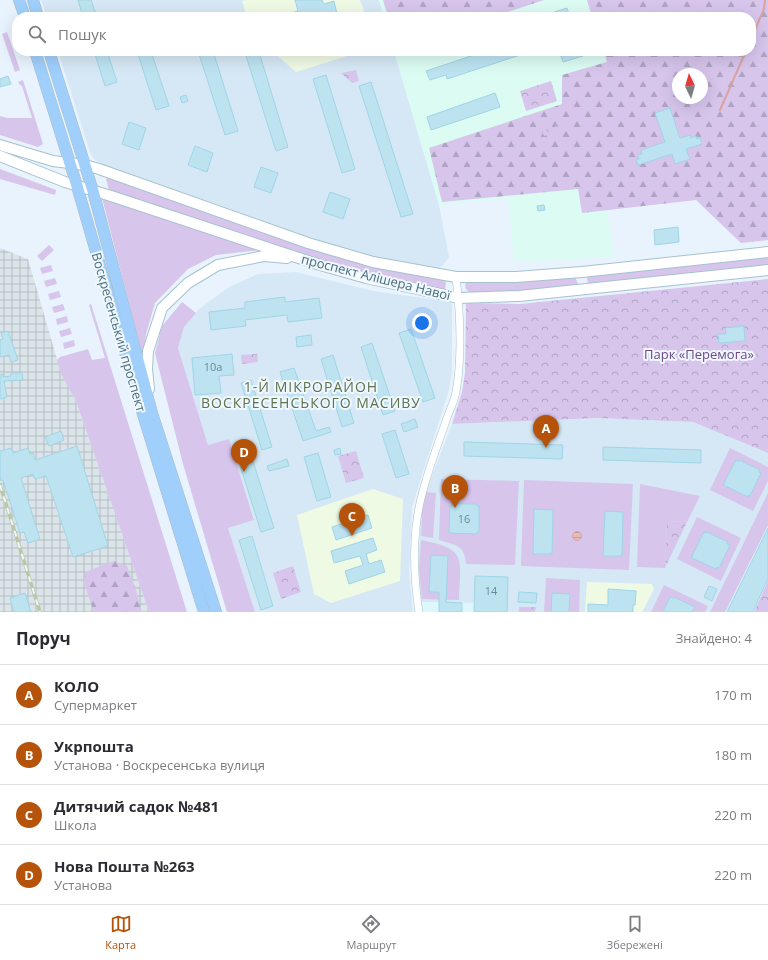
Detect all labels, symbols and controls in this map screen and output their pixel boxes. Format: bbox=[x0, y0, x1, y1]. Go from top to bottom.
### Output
search box bbox=[12, 12, 756, 56]
icon: search bbox=[26, 23, 48, 45]
text: Пошук bbox=[58, 24, 107, 44]
north arrow bbox=[672, 68, 708, 104]
street label: Воскресенський проспект bbox=[88, 250, 150, 414]
street label: проспект Алішера Навої bbox=[299, 250, 453, 304]
your location bbox=[412, 313, 432, 333]
park label: Парк «Перемога» bbox=[644, 345, 754, 363]
house number: 10а bbox=[204, 359, 222, 374]
district label: 1-Й МІКРОРАЙОН ВОСКРЕСЕНСЬКОГО МАСИВУ bbox=[201, 377, 421, 412]
pin: A bbox=[533, 415, 559, 448]
pin: D bbox=[231, 439, 257, 472]
pin: B bbox=[442, 475, 468, 508]
pin: C bbox=[339, 503, 365, 536]
house number: 16 bbox=[458, 511, 470, 526]
house number: 14 bbox=[485, 583, 498, 598]
text: Поруч bbox=[16, 627, 71, 650]
text: Знайдено: 4 bbox=[676, 629, 752, 647]
text: КОЛО bbox=[54, 676, 99, 696]
text: A bbox=[25, 686, 33, 704]
text: 170 m bbox=[714, 686, 752, 704]
text: Супермаркет bbox=[54, 696, 137, 714]
text: Укрпошта bbox=[54, 736, 134, 756]
text: B bbox=[25, 746, 33, 764]
text: 180 m bbox=[714, 746, 752, 764]
text: Установа · Воскресенська вулиця bbox=[54, 756, 265, 774]
text: Дитячий садок №481 bbox=[54, 796, 219, 816]
text: C bbox=[25, 806, 33, 824]
text: 220 m bbox=[714, 806, 752, 824]
text: Школа bbox=[54, 816, 97, 834]
text: Нова Пошта №263 bbox=[54, 856, 195, 876]
text: D bbox=[24, 866, 34, 884]
text: 220 m bbox=[714, 866, 752, 884]
text: Установа bbox=[54, 876, 112, 894]
tab: Карта bbox=[105, 913, 136, 952]
tab: Маршрут bbox=[346, 913, 396, 952]
tab: Збережені bbox=[607, 913, 663, 952]

